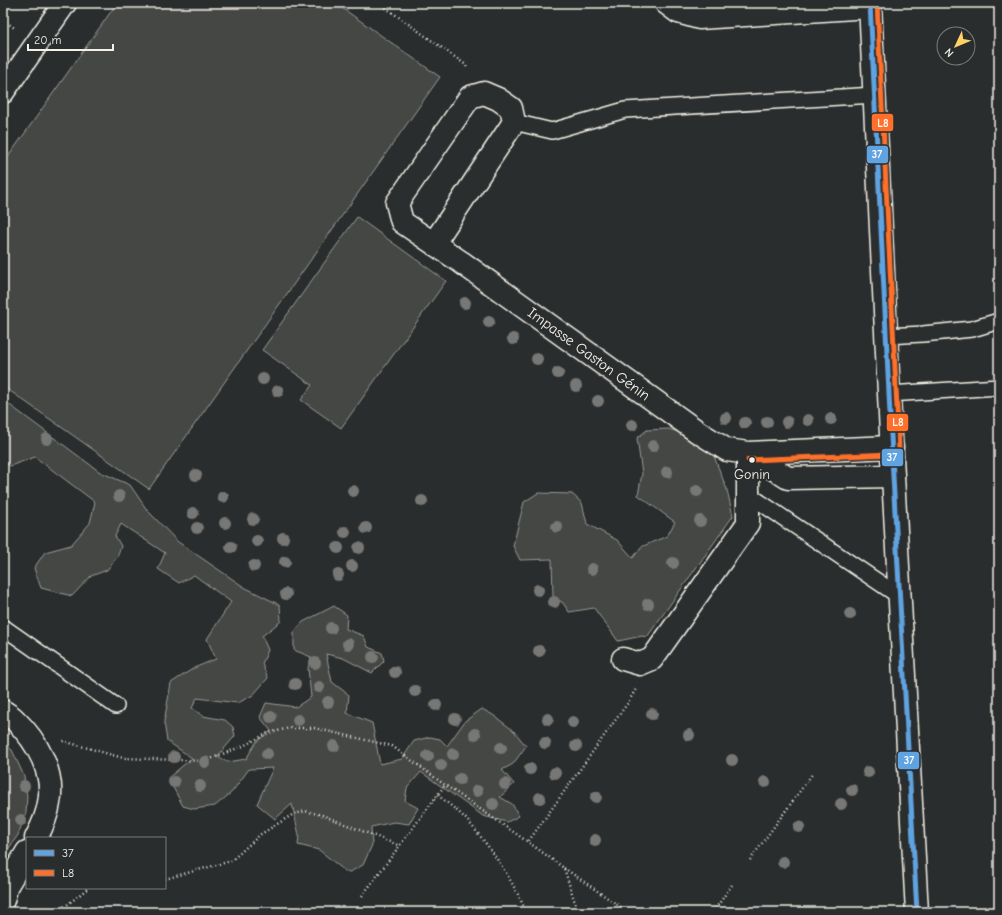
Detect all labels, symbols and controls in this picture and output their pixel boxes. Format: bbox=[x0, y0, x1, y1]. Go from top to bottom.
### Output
scale bar bbox=[28, 26, 113, 52]
north arrow bbox=[936, 26, 976, 66]
text: 20 m bbox=[34, 33, 62, 47]
text: N bbox=[942, 45, 956, 60]
line badge: L8 bbox=[871, 113, 894, 132]
text: L8 bbox=[877, 117, 889, 130]
line badge: 37 bbox=[866, 145, 889, 164]
text: 37 bbox=[872, 148, 882, 161]
street label: Impasse Gaston Génin bbox=[524, 304, 654, 404]
line badge: L8 bbox=[886, 413, 909, 432]
text: L8 bbox=[892, 416, 904, 429]
line badge: 37 bbox=[881, 448, 904, 467]
text: 37 bbox=[887, 451, 897, 464]
marker: Gonin bbox=[747, 455, 757, 465]
place label: Gonin bbox=[734, 466, 770, 483]
line badge: 37 bbox=[897, 751, 920, 770]
text: 37 bbox=[904, 754, 914, 767]
legend bbox=[26, 837, 166, 889]
text: 37 bbox=[62, 846, 74, 860]
text: L8 bbox=[62, 866, 74, 880]

